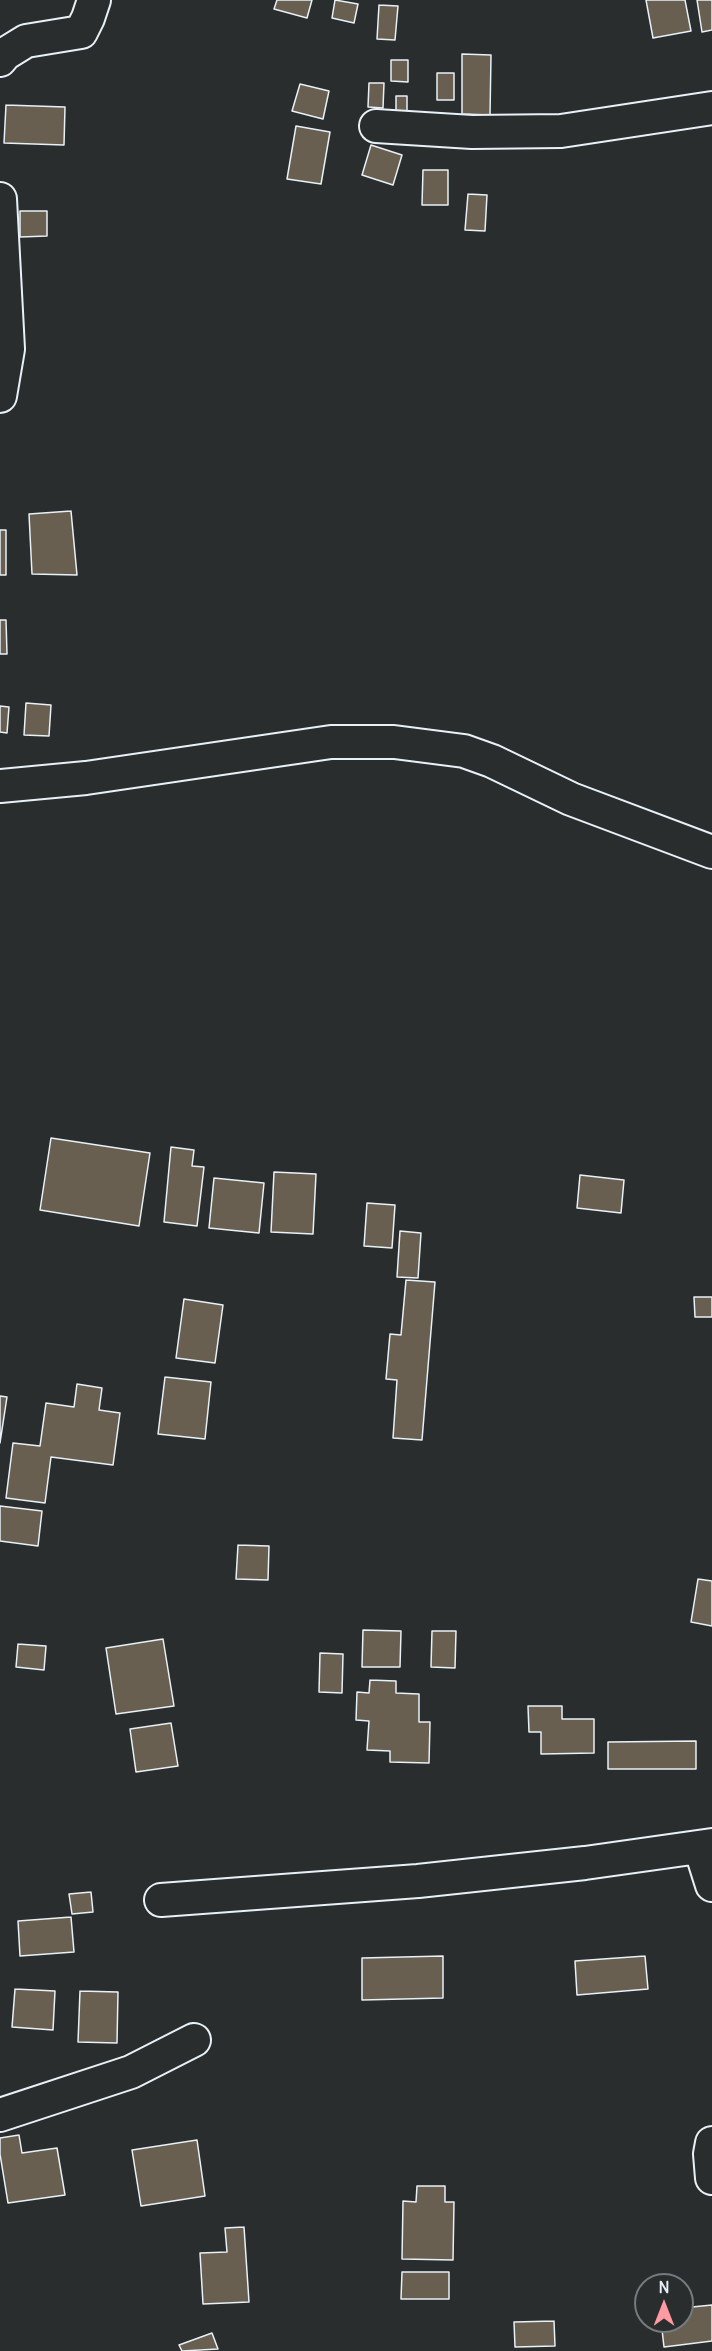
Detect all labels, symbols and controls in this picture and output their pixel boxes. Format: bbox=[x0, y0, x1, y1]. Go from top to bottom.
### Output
north arrow bbox=[634, 2273, 694, 2333]
text: N bbox=[658, 2277, 670, 2297]

